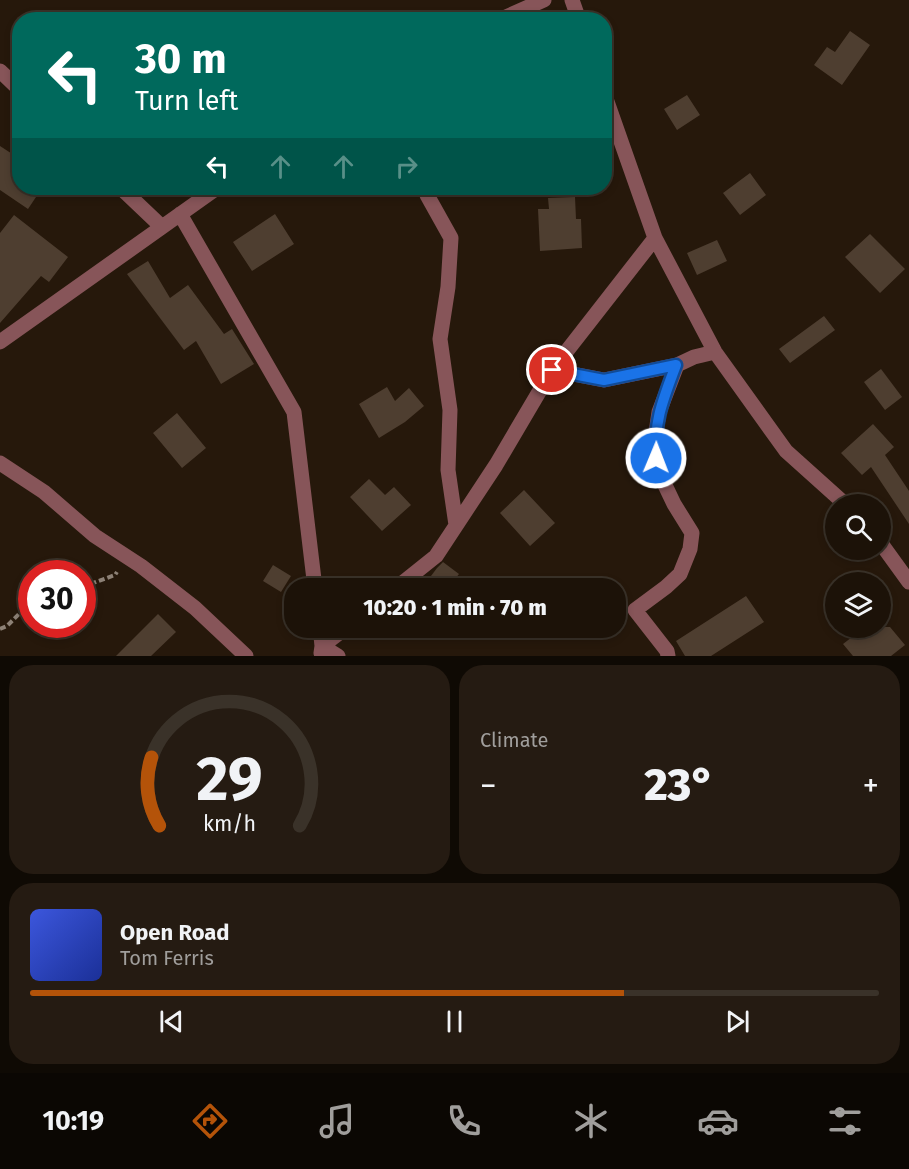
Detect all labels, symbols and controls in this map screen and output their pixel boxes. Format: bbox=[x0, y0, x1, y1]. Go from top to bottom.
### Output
text: 30 m bbox=[135, 34, 227, 84]
icon: left bbox=[36, 36, 114, 114]
text: Turn left bbox=[135, 85, 238, 117]
icon: left bbox=[201, 150, 234, 183]
icon: ahead bbox=[264, 150, 297, 183]
icon: ahead bbox=[327, 150, 360, 183]
icon: right bbox=[390, 150, 423, 183]
pin bbox=[526, 344, 577, 395]
icon: arrive bbox=[535, 353, 568, 386]
position arrow bbox=[624, 426, 688, 490]
map controls bbox=[825, 494, 891, 638]
button: search bbox=[825, 494, 891, 560]
speed limit sign: 30 bbox=[18, 560, 96, 638]
button: layers bbox=[825, 572, 891, 638]
text: 10:20 · 1 min · 70 m bbox=[363, 594, 547, 621]
text: Climate bbox=[480, 728, 548, 752]
text: 29 bbox=[196, 742, 263, 817]
text: 23° bbox=[644, 758, 715, 812]
text: − bbox=[480, 766, 497, 806]
text: + bbox=[863, 766, 879, 806]
text: km/h bbox=[203, 812, 256, 838]
text: Open Road bbox=[120, 919, 230, 946]
text: Tom Ferris bbox=[120, 946, 214, 970]
icon: previous bbox=[155, 1005, 188, 1038]
icon: pause bbox=[438, 1005, 471, 1038]
icon: next bbox=[721, 1005, 754, 1038]
icon: directions bbox=[189, 1100, 231, 1142]
icon: music bbox=[316, 1100, 358, 1142]
icon: phone bbox=[443, 1100, 485, 1142]
icon: climate bbox=[570, 1100, 612, 1142]
icon: car bbox=[697, 1100, 739, 1142]
icon: filters bbox=[824, 1100, 866, 1142]
text: 10:19 bbox=[43, 1105, 104, 1137]

